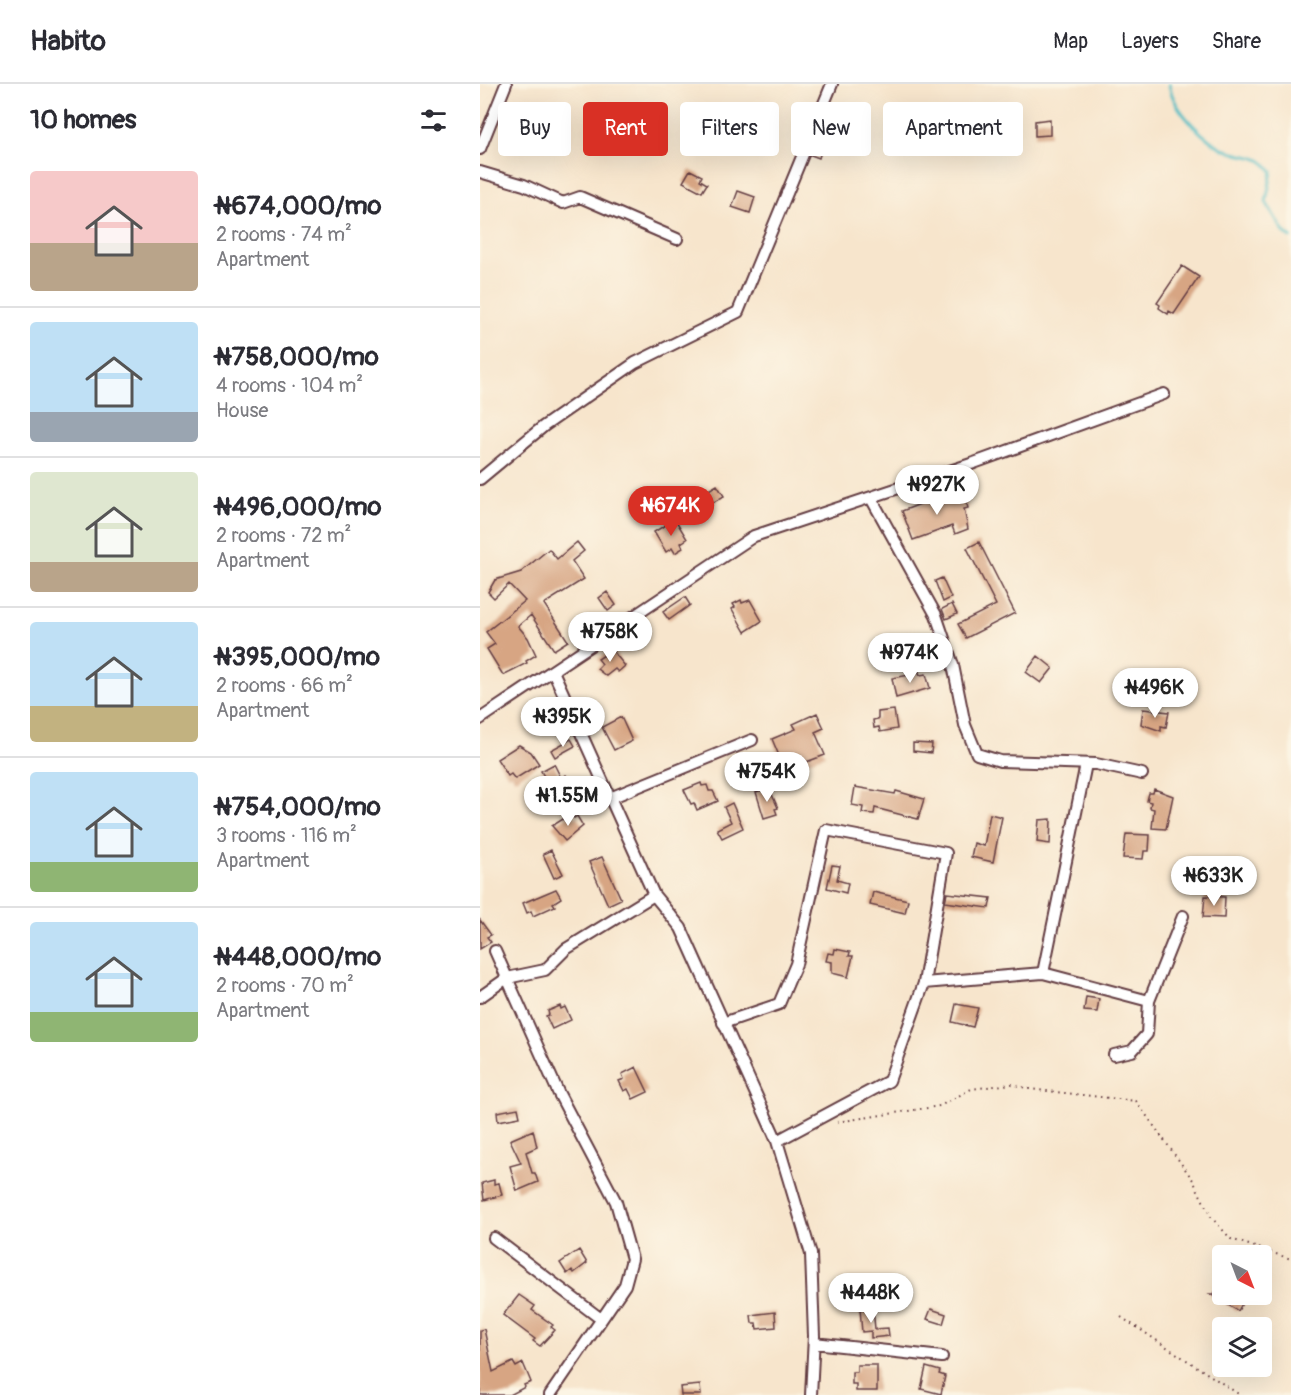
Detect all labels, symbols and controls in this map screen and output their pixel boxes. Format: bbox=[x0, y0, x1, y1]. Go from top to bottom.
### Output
text: Habito bbox=[30, 24, 106, 59]
text: Map bbox=[1053, 28, 1088, 55]
text: Layers bbox=[1121, 28, 1179, 55]
text: Share bbox=[1212, 28, 1261, 55]
chip: Buy bbox=[498, 102, 571, 156]
chip: Rent bbox=[583, 102, 668, 156]
chip: Filters bbox=[680, 102, 779, 156]
chip: New bbox=[791, 102, 871, 156]
chip: Apartment bbox=[883, 102, 1023, 156]
text: 10 homes bbox=[30, 104, 136, 136]
icon: filters bbox=[417, 104, 450, 137]
text: ₦674,000/mo bbox=[216, 190, 382, 222]
icon: home bbox=[78, 195, 150, 267]
text: 2 rooms · 74 m² bbox=[216, 222, 352, 247]
text: Apartment bbox=[216, 247, 309, 272]
text: ₦758,000/mo bbox=[216, 341, 379, 373]
icon: home bbox=[78, 346, 150, 418]
text: 4 rooms · 104 m² bbox=[216, 373, 363, 398]
text: House bbox=[216, 398, 268, 423]
pin: ₦927K bbox=[895, 465, 979, 516]
text: ₦927K bbox=[909, 472, 965, 497]
pin: ₦674K bbox=[629, 486, 713, 537]
text: ₦496,000/mo bbox=[216, 491, 381, 523]
text: ₦674K bbox=[642, 493, 700, 518]
icon: home bbox=[78, 496, 150, 568]
text: 2 rooms · 72 m² bbox=[216, 523, 351, 548]
text: Apartment bbox=[216, 548, 309, 573]
pin: ₦758K bbox=[568, 612, 652, 663]
text: ₦758K bbox=[582, 619, 638, 644]
pin: ₦974K bbox=[868, 633, 952, 684]
text: ₦974K bbox=[882, 640, 938, 665]
text: ₦395,000/mo bbox=[216, 641, 380, 673]
icon: home bbox=[78, 646, 150, 718]
pin: ₦496K bbox=[1113, 668, 1197, 719]
text: 2 rooms · 66 m² bbox=[216, 673, 353, 698]
text: ₦496K bbox=[1126, 675, 1184, 700]
pin: ₦395K bbox=[521, 697, 605, 748]
text: Apartment bbox=[216, 698, 309, 723]
text: ₦395K bbox=[535, 704, 591, 729]
pin: ₦754K bbox=[725, 752, 809, 803]
text: ₦754K bbox=[738, 759, 796, 784]
pin: ₦1.55M bbox=[519, 776, 617, 827]
text: ₦1.55M bbox=[538, 783, 598, 808]
text: ₦754,000/mo bbox=[216, 791, 381, 823]
icon: home bbox=[78, 796, 150, 868]
text: 3 rooms · 116 m² bbox=[216, 823, 357, 848]
text: Apartment bbox=[216, 848, 309, 873]
pin: ₦633K bbox=[1172, 856, 1256, 907]
text: ₦633K bbox=[1185, 863, 1243, 888]
text: ₦448,000/mo bbox=[216, 941, 381, 973]
icon: home bbox=[78, 946, 150, 1018]
text: 2 rooms · 70 m² bbox=[216, 973, 354, 998]
text: Apartment bbox=[216, 998, 309, 1023]
north arrow bbox=[1212, 1245, 1272, 1305]
map controls bbox=[1212, 1245, 1272, 1377]
pin: ₦448K bbox=[829, 1273, 913, 1324]
text: ₦448K bbox=[842, 1280, 900, 1305]
button: layers bbox=[1212, 1317, 1272, 1377]

